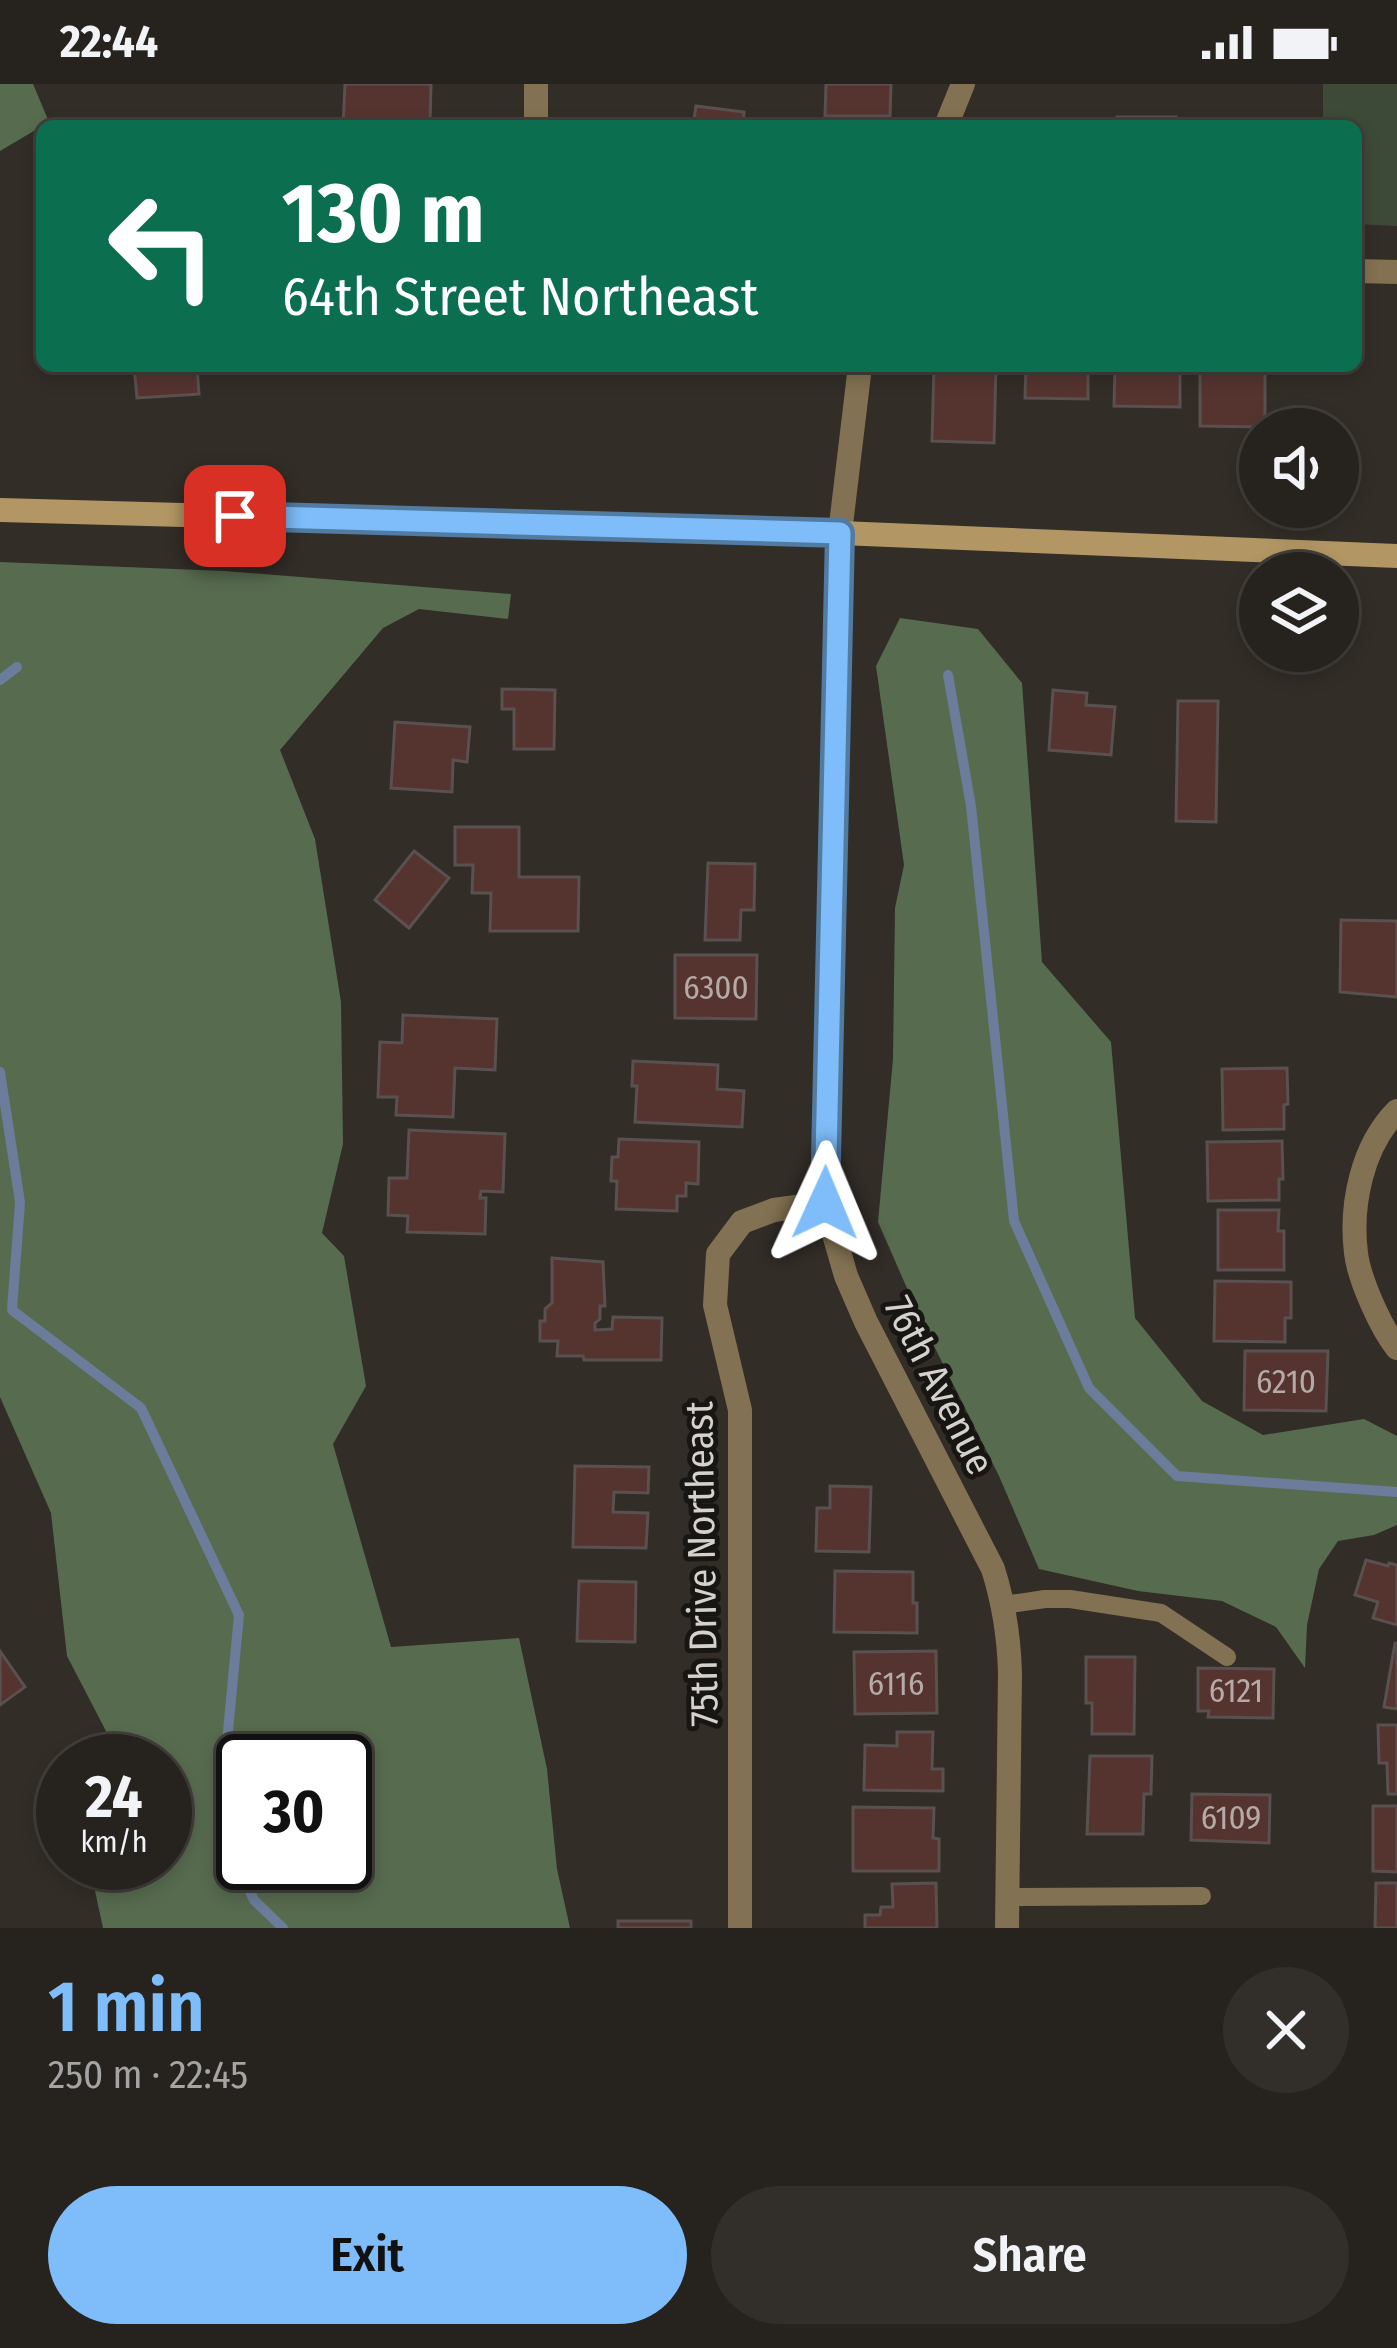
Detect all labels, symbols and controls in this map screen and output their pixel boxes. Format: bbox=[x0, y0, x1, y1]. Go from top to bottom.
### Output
text: 22:44 bbox=[60, 15, 158, 69]
text: 130 m bbox=[282, 163, 485, 264]
icon: left bbox=[84, 168, 240, 324]
text: 64th Street Northeast bbox=[282, 265, 758, 329]
map controls bbox=[1239, 408, 1359, 672]
button: sound bbox=[1239, 408, 1359, 528]
pin bbox=[184, 465, 286, 567]
icon: arrive bbox=[202, 483, 268, 549]
button: layers bbox=[1239, 552, 1359, 672]
house number: 6300 bbox=[683, 968, 749, 1008]
position arrow bbox=[762, 1140, 888, 1266]
street label: 76th Avenue bbox=[875, 1289, 1004, 1482]
house number: 6210 bbox=[1256, 1362, 1316, 1402]
street label: 75th Drive Northeast bbox=[676, 1401, 728, 1727]
house number: 6116 bbox=[868, 1664, 924, 1704]
house number: 6121 bbox=[1209, 1671, 1263, 1711]
speed limit sign: 30 bbox=[216, 1734, 372, 1890]
text: 24 bbox=[85, 1761, 143, 1833]
house number: 6109 bbox=[1201, 1798, 1261, 1838]
text: km/h bbox=[81, 1824, 147, 1860]
text: 1 min bbox=[48, 1964, 205, 2050]
button: close bbox=[1223, 1967, 1349, 2093]
text: 250 m · 22:45 bbox=[48, 2052, 248, 2098]
button: Exit bbox=[48, 2186, 687, 2324]
button: Share bbox=[711, 2186, 1349, 2324]

